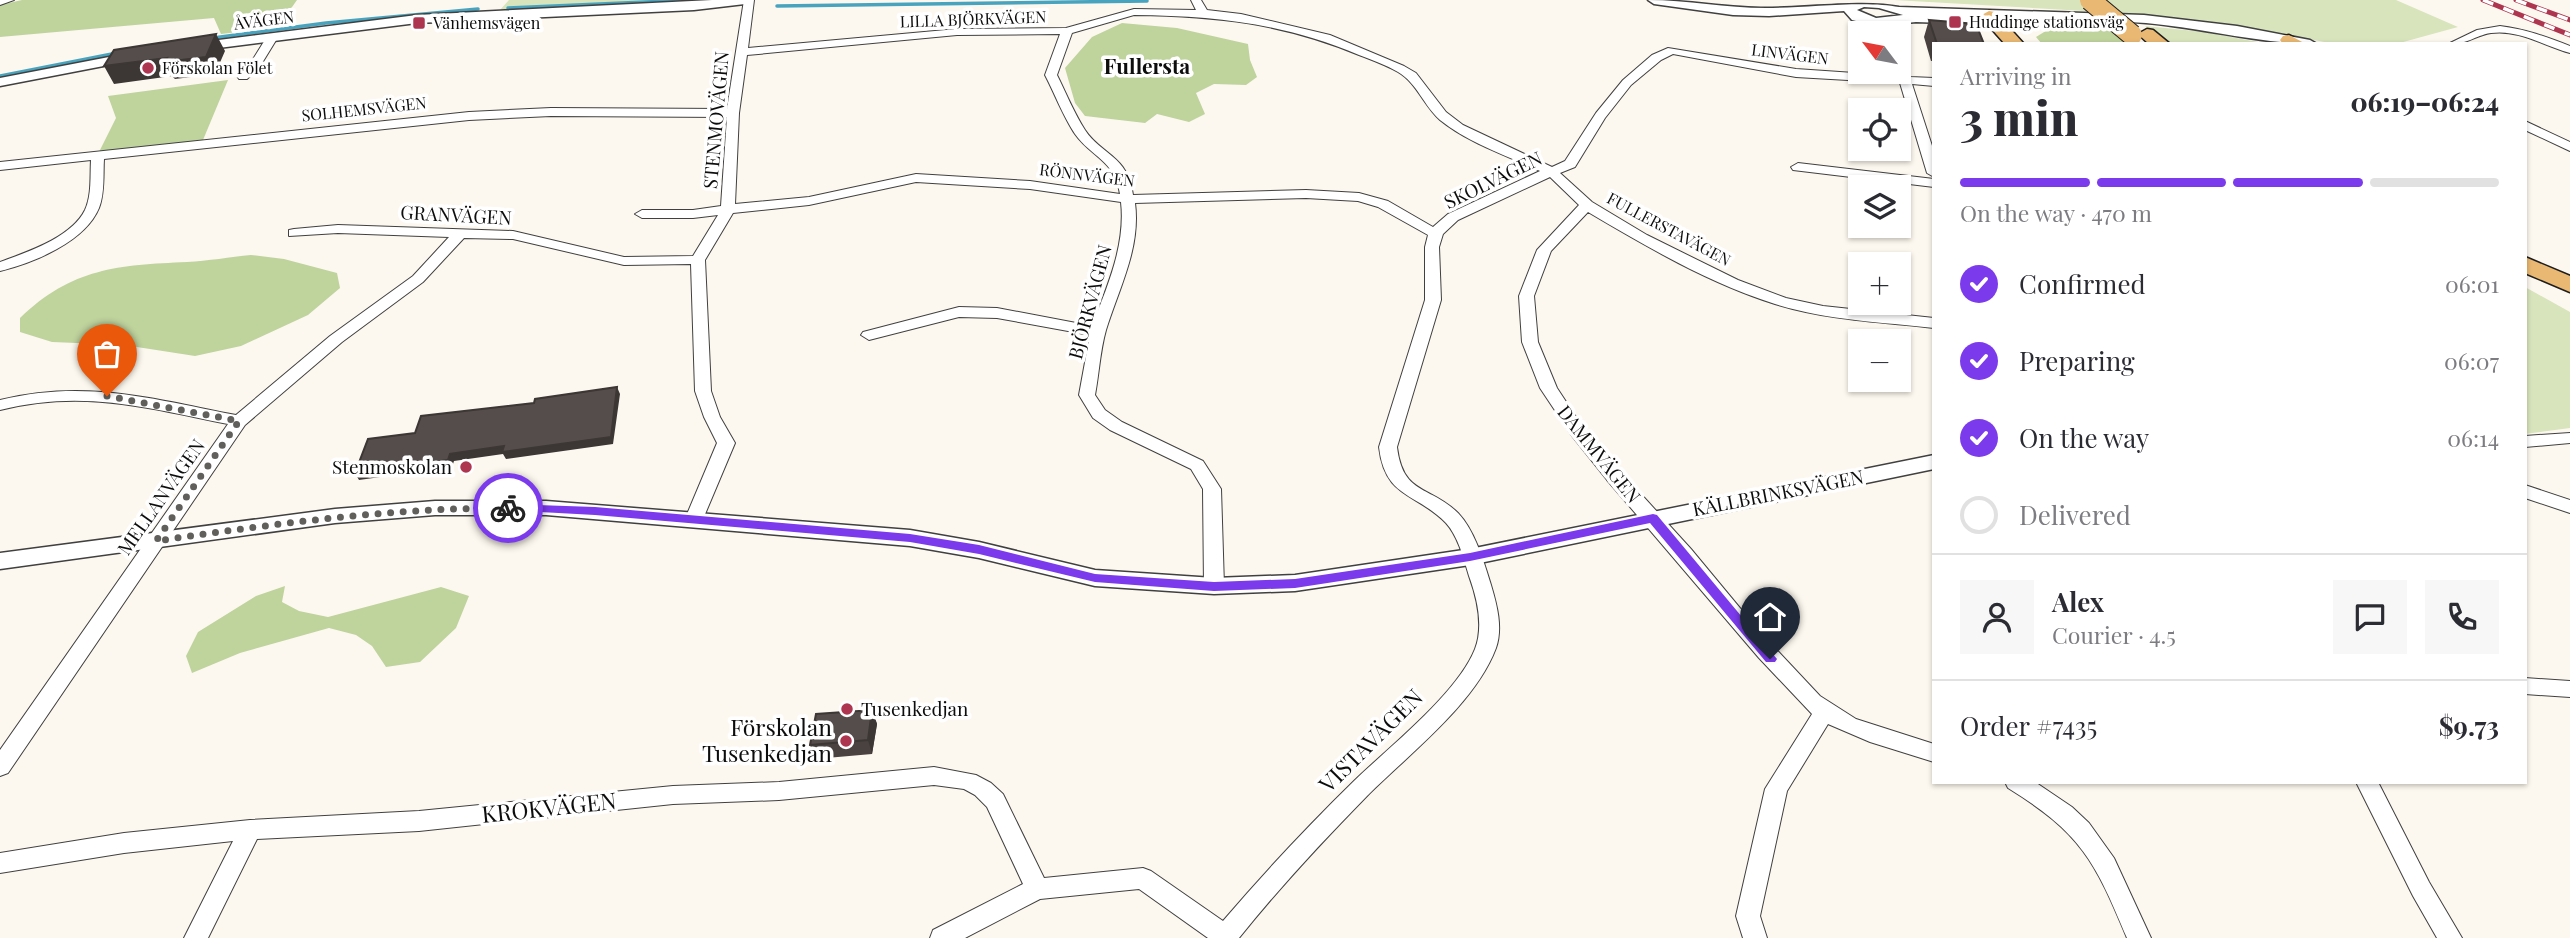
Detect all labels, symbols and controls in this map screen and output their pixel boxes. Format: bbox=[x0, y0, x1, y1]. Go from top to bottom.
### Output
street label: ÅVÄGEN bbox=[232, 5, 295, 34]
street label: LILLA BJÖRKVÄGEN bbox=[899, 5, 1047, 32]
place label: Huddinge stationsväg bbox=[1969, 11, 2125, 32]
place label: Vänhemsvägen bbox=[432, 12, 541, 33]
marker: Huddinge stationsväg bbox=[1947, 14, 1963, 30]
marker: Vänhemsvägen bbox=[411, 15, 427, 31]
north arrow bbox=[1848, 21, 1911, 84]
map controls bbox=[1848, 21, 1911, 392]
street label: LINVÄGEN bbox=[1750, 38, 1830, 69]
street label: STENMOVÄGEN bbox=[696, 50, 734, 190]
district label: Fullersta bbox=[1104, 51, 1190, 79]
place label: Förskolan Fölet bbox=[162, 57, 273, 78]
marker: Förskolan Fölet bbox=[140, 60, 156, 76]
text: Arriving in bbox=[1960, 60, 2072, 91]
text: 06:19–06:24 bbox=[2350, 84, 2499, 119]
text: 3 min bbox=[1960, 86, 2078, 148]
street label: SOLHEMSVÄGEN bbox=[300, 92, 427, 126]
button: locate bbox=[1848, 98, 1911, 161]
street label: SKOLVÄGEN bbox=[1439, 144, 1546, 214]
street label: RÖNNVÄGEN bbox=[1038, 158, 1136, 191]
button: layers bbox=[1848, 175, 1911, 238]
street label: FULLERSTAVÄGEN bbox=[1604, 187, 1735, 270]
text: On the way · 470 m bbox=[1960, 197, 2152, 228]
street label: GRANVÄGEN bbox=[400, 198, 512, 230]
street label: BJÖRKVÄGEN bbox=[1061, 242, 1117, 362]
button: + bbox=[1848, 252, 1911, 315]
icon: check bbox=[1960, 265, 1998, 303]
text: Confirmed bbox=[2019, 266, 2146, 301]
text: 06:01 bbox=[2445, 268, 2499, 299]
pin bbox=[77, 324, 137, 396]
button: − bbox=[1848, 329, 1911, 392]
icon: bag bbox=[88, 335, 126, 373]
icon: check bbox=[1960, 342, 1998, 380]
text: Preparing bbox=[2019, 343, 2135, 378]
text: 06:07 bbox=[2444, 345, 2499, 376]
street label: DAMMVÄGEN bbox=[1552, 399, 1647, 508]
icon: check bbox=[1960, 419, 1998, 457]
text: On the way bbox=[2019, 420, 2149, 455]
text: 06:14 bbox=[2447, 422, 2499, 453]
street label: MELLANVÄGEN bbox=[110, 433, 210, 560]
place label: Stenmoskolan bbox=[332, 453, 453, 479]
marker: Stenmoskolan bbox=[458, 459, 474, 475]
street label: KÄLLBRINKSVÄGEN bbox=[1690, 463, 1866, 521]
courier bbox=[473, 473, 543, 543]
icon: bike bbox=[489, 489, 527, 527]
text: Delivered bbox=[2019, 497, 2131, 532]
button: person bbox=[1960, 580, 2034, 654]
button: chat bbox=[2333, 580, 2407, 654]
button: phone bbox=[2425, 580, 2499, 654]
text: Alex bbox=[2052, 584, 2104, 619]
pin bbox=[1740, 587, 1800, 659]
icon: home bbox=[1751, 598, 1789, 636]
text: Courier · 4.5 bbox=[2052, 619, 2176, 650]
street label: VISTAVÄGEN bbox=[1311, 681, 1429, 799]
place label: Tusenkedjan bbox=[861, 695, 969, 721]
marker: Tusenkedjan bbox=[839, 701, 855, 717]
text: Order #7435 bbox=[1960, 708, 2097, 743]
text: $9.73 bbox=[2439, 708, 2499, 743]
place label: Förskolan Tusenkedjan bbox=[702, 711, 832, 768]
marker: Förskolan Tusenkedjan bbox=[838, 733, 854, 749]
street label: KROKVÄGEN bbox=[480, 784, 618, 829]

